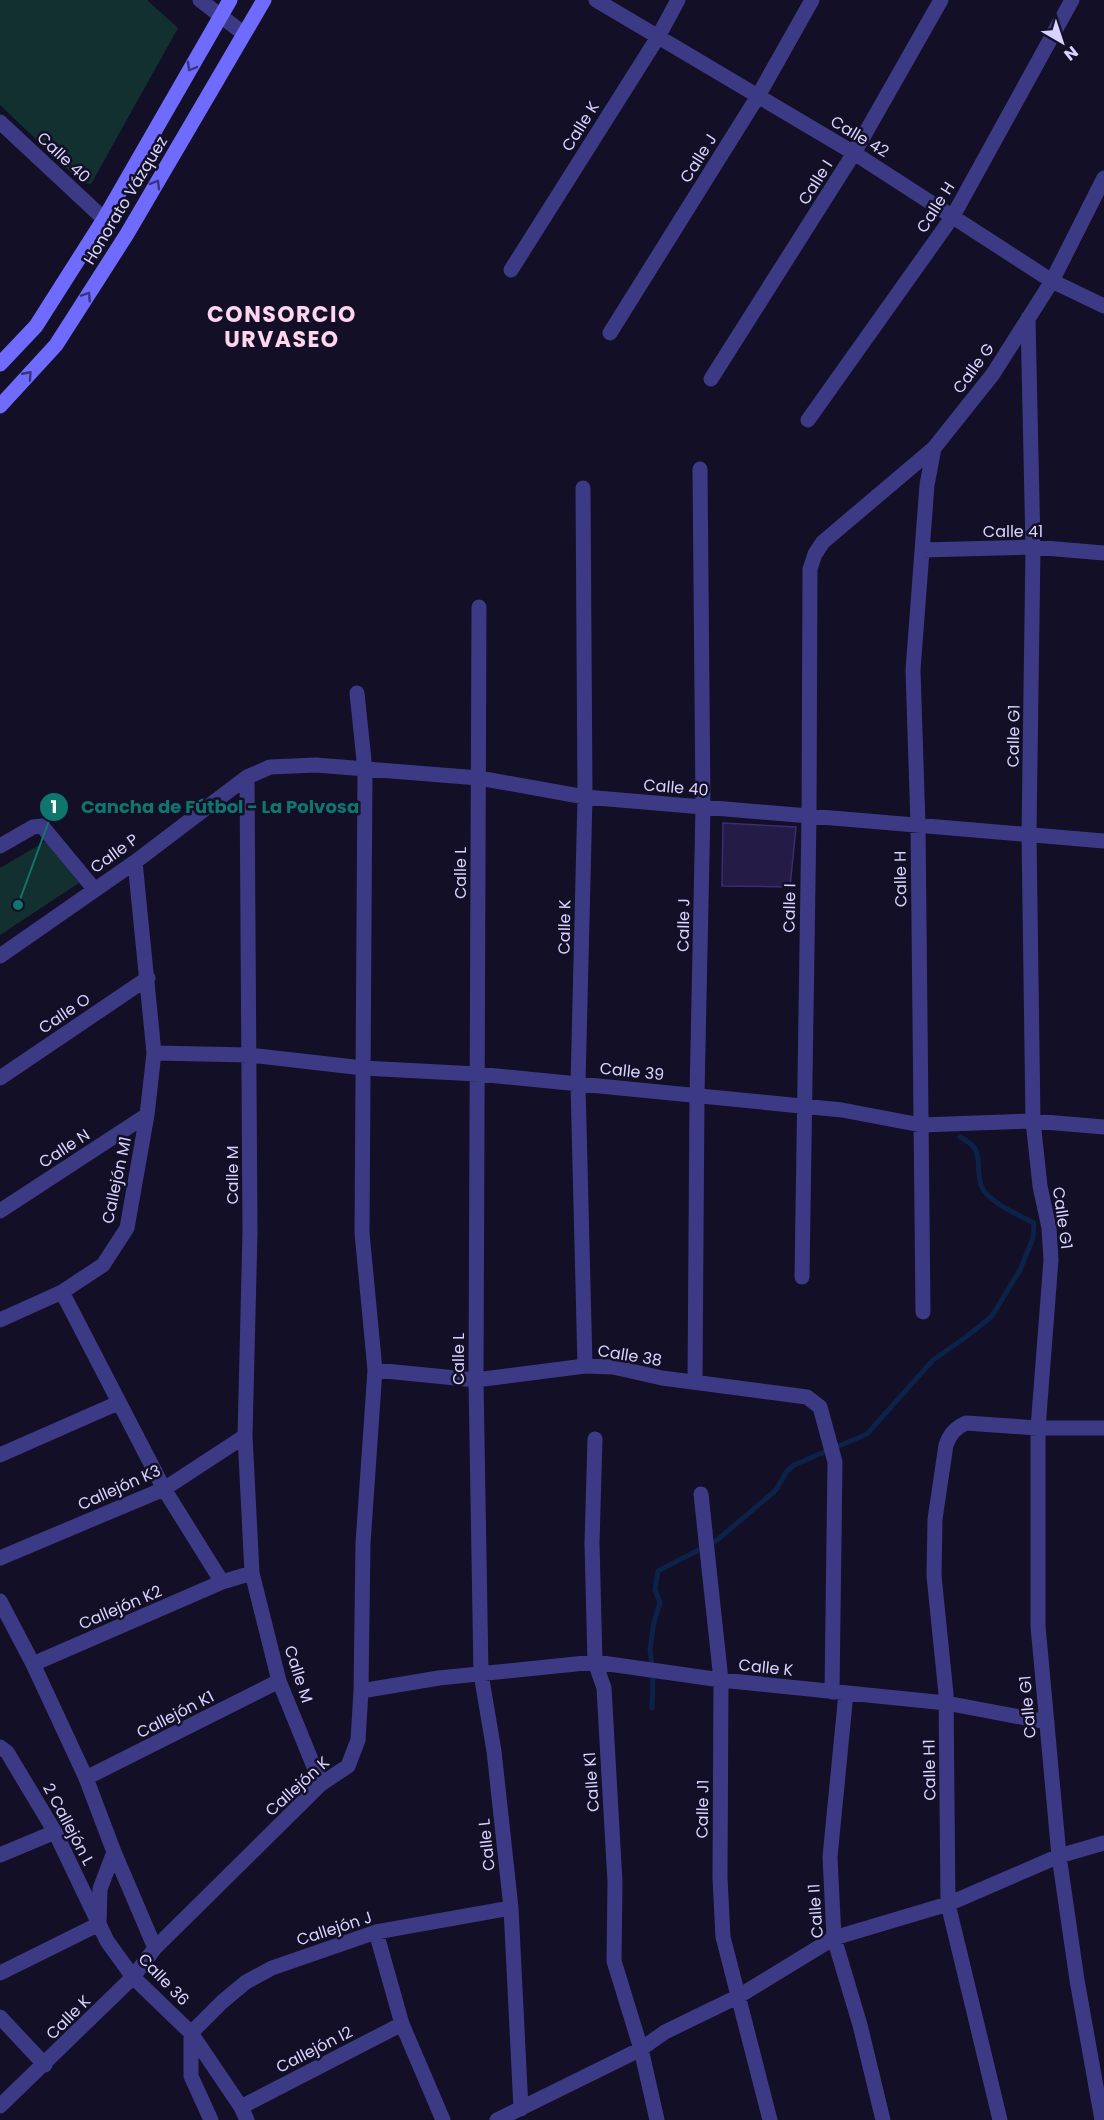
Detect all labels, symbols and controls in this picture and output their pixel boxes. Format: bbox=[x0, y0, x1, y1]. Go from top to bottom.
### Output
north arrow bbox=[1032, 12, 1092, 72]
text: N bbox=[1059, 41, 1083, 66]
one-way arrow bbox=[187, 61, 198, 71]
street label: Calle K bbox=[556, 97, 605, 156]
street label: Calle 42 bbox=[826, 110, 893, 163]
street label: Calle 40 bbox=[32, 127, 95, 188]
street label: Calle J bbox=[674, 129, 722, 187]
street label: Honorato Vázquez bbox=[78, 132, 173, 269]
street label: Calle I bbox=[793, 155, 838, 209]
street label: Calle H bbox=[911, 177, 960, 237]
one-way arrow bbox=[149, 180, 161, 190]
one-way arrow bbox=[80, 292, 92, 302]
district label: CONSORCIO URVASEO bbox=[207, 299, 357, 355]
street label: Calle G bbox=[947, 338, 1000, 398]
one-way arrow bbox=[21, 372, 32, 382]
street label: Calle 41 bbox=[983, 520, 1043, 543]
street label: Calle G1 bbox=[1001, 704, 1026, 768]
street label: Calle 40 bbox=[642, 773, 710, 802]
callout: Cancha de Fútbol - La Polvosa bbox=[39, 789, 371, 825]
text: 1 bbox=[51, 794, 57, 819]
text: Cancha de Fútbol - La Polvosa bbox=[81, 794, 359, 819]
street label: Calle P bbox=[85, 828, 143, 879]
street label: Calle L bbox=[449, 847, 472, 899]
street label: Calle H bbox=[889, 851, 912, 907]
street label: Calle I bbox=[778, 883, 801, 933]
street label: Calle J bbox=[672, 898, 695, 952]
street label: Calle K bbox=[553, 899, 576, 955]
street label: Calle O bbox=[34, 988, 95, 1039]
street label: Calle 39 bbox=[599, 1057, 665, 1086]
street label: Calle N bbox=[34, 1123, 94, 1173]
street label: Callejón M1 bbox=[96, 1134, 137, 1226]
street label: Calle M bbox=[221, 1145, 244, 1205]
street label: Calle G1 bbox=[1047, 1185, 1078, 1251]
street label: Calle L bbox=[447, 1333, 470, 1385]
street label: Calle 38 bbox=[596, 1339, 664, 1372]
street label: Callejón K3 bbox=[74, 1459, 164, 1516]
street label: Callejón K2 bbox=[75, 1580, 165, 1635]
street label: Calle M bbox=[278, 1643, 319, 1706]
street label: Calle K bbox=[737, 1653, 795, 1682]
street label: Calle G1 bbox=[1013, 1675, 1042, 1739]
street label: Callejón K1 bbox=[132, 1685, 218, 1744]
street label: Calle H1 bbox=[917, 1739, 942, 1801]
street label: Callejón K bbox=[260, 1751, 335, 1821]
street label: Calle K1 bbox=[578, 1751, 605, 1813]
street label: 2 Callejón L bbox=[37, 1779, 100, 1869]
street label: Calle J1 bbox=[690, 1779, 715, 1839]
street label: Calle L bbox=[472, 1818, 501, 1872]
street label: Calle I1 bbox=[802, 1883, 829, 1939]
street label: Callejón J bbox=[293, 1905, 375, 1951]
street label: Calle 36 bbox=[133, 1948, 194, 2011]
street label: Calle K bbox=[41, 1990, 96, 2045]
street label: Callejón I2 bbox=[272, 2020, 356, 2078]

